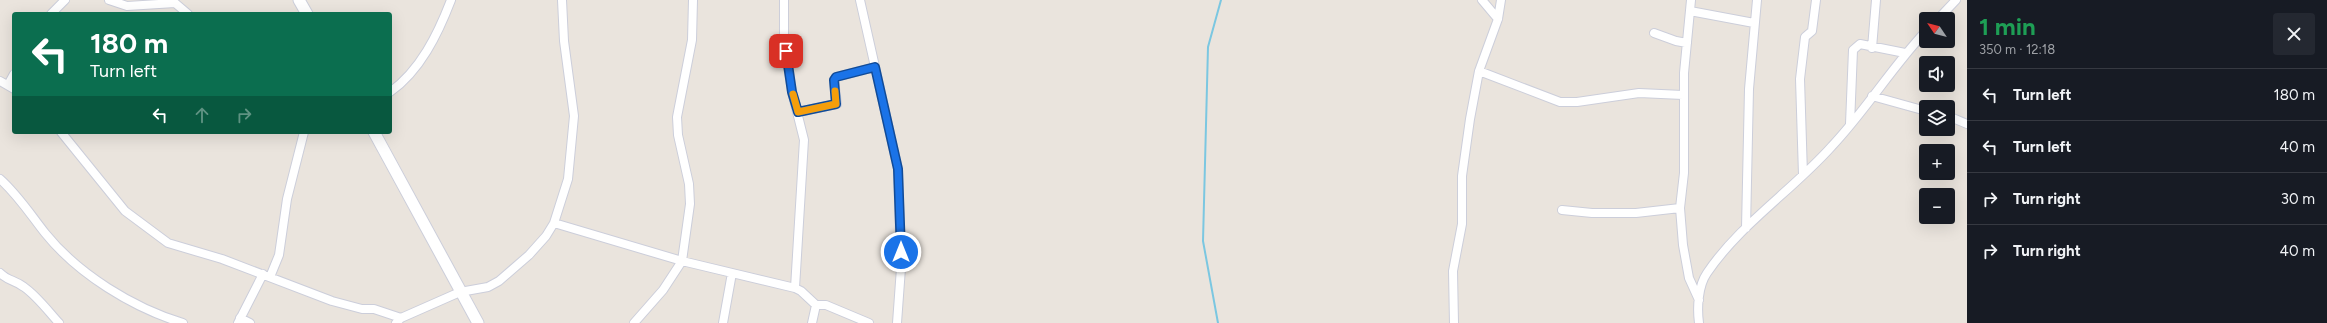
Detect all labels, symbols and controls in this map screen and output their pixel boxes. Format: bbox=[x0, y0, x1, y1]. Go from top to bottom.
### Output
north arrow bbox=[1919, 12, 1955, 48]
map controls bbox=[1919, 12, 1955, 224]
text: 1 min bbox=[1979, 12, 2036, 41]
button: close bbox=[2273, 13, 2315, 55]
text: 180 m bbox=[90, 26, 168, 60]
icon: left bbox=[24, 28, 76, 80]
pin bbox=[769, 34, 803, 68]
icon: arrive bbox=[775, 40, 797, 62]
text: 350 m · 12:18 bbox=[1979, 42, 2055, 57]
button: sound bbox=[1919, 56, 1955, 92]
text: Turn left bbox=[90, 60, 157, 82]
icon: left bbox=[1979, 84, 2001, 106]
text: Turn left bbox=[2013, 86, 2071, 104]
text: 180 m bbox=[2274, 86, 2315, 104]
button: layers bbox=[1919, 100, 1955, 136]
icon: left bbox=[149, 104, 171, 126]
icon: ahead bbox=[191, 104, 213, 126]
icon: right bbox=[233, 104, 255, 126]
icon: left bbox=[1979, 136, 2001, 158]
text: Turn left bbox=[2013, 138, 2071, 156]
text: 40 m bbox=[2280, 138, 2315, 156]
button: + bbox=[1919, 144, 1955, 180]
button: − bbox=[1919, 188, 1955, 224]
icon: right bbox=[1979, 188, 2001, 210]
text: Turn right bbox=[2013, 190, 2081, 208]
text: 30 m bbox=[2281, 190, 2315, 208]
position arrow bbox=[880, 231, 922, 273]
icon: right bbox=[1979, 240, 2001, 262]
text: Turn right bbox=[2013, 242, 2081, 260]
text: 40 m bbox=[2280, 242, 2315, 260]

